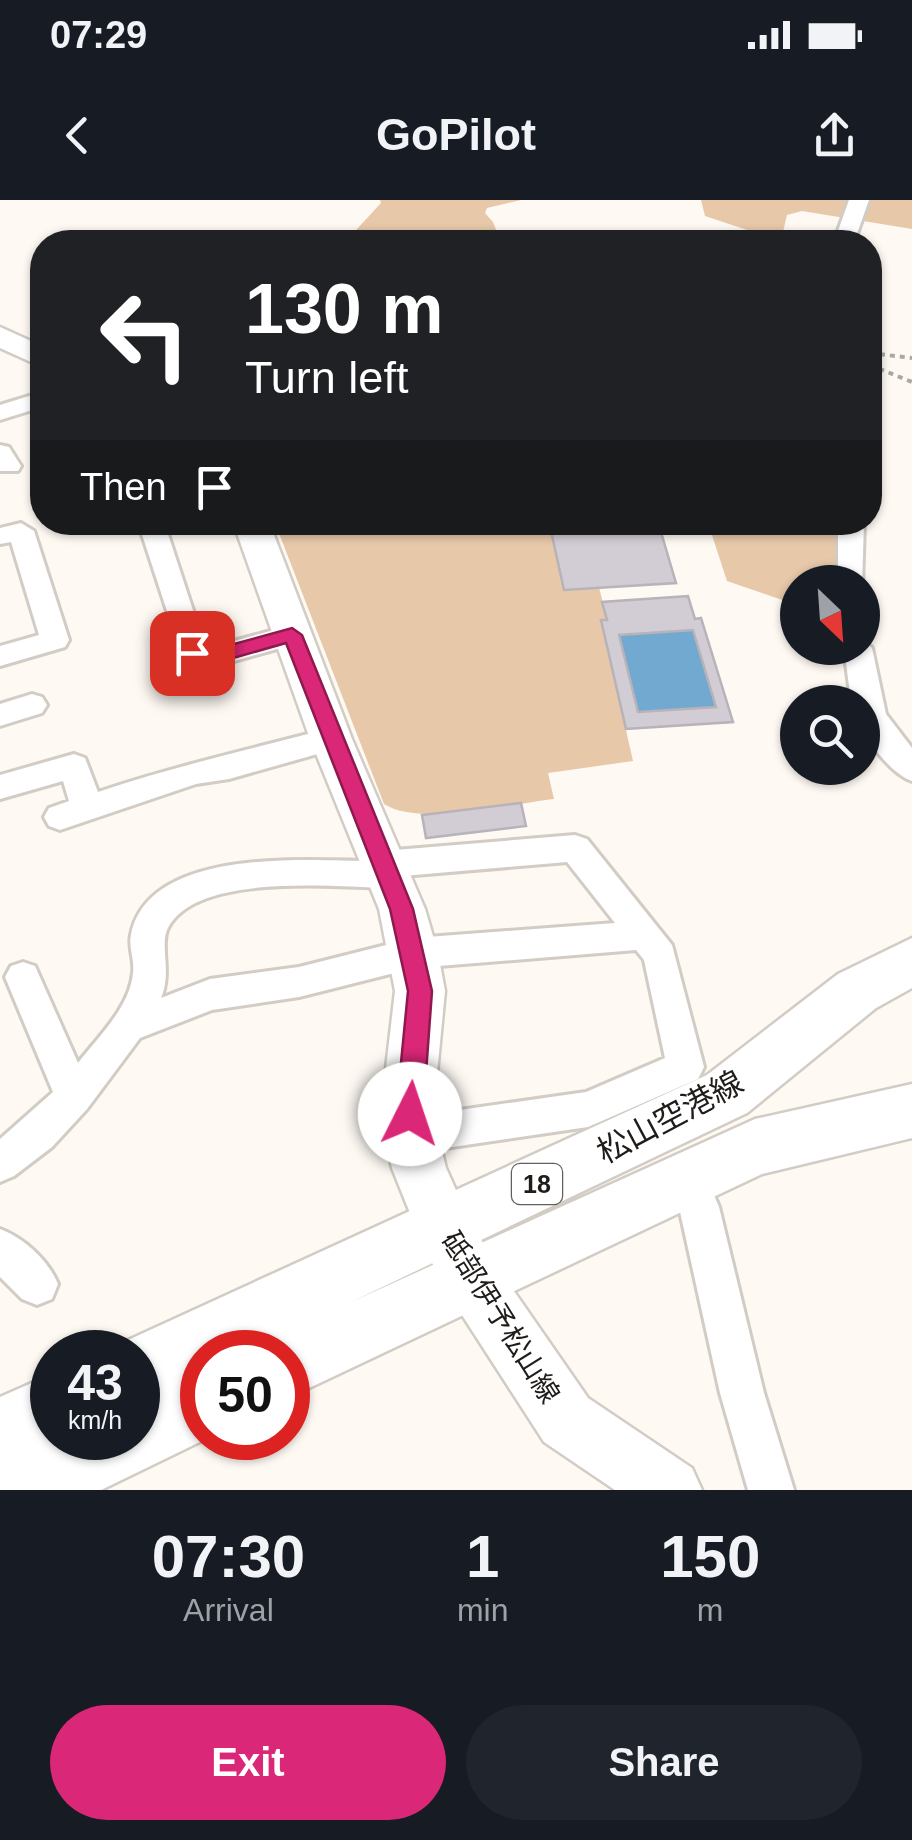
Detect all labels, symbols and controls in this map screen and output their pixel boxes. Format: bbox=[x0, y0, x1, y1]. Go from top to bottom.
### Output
text: 07:29 bbox=[50, 14, 147, 56]
icon: back bbox=[50, 108, 105, 163]
icon: share bbox=[807, 108, 862, 163]
text: GoPilot bbox=[376, 109, 536, 160]
icon: left bbox=[80, 270, 210, 400]
text: 130 m bbox=[245, 270, 443, 348]
text: Turn left bbox=[245, 352, 408, 403]
icon: arrive bbox=[187, 460, 242, 515]
text: Then bbox=[80, 466, 167, 508]
north arrow bbox=[780, 565, 880, 665]
map controls bbox=[780, 565, 880, 785]
pin bbox=[150, 611, 235, 696]
icon: arrive bbox=[165, 626, 220, 681]
button: search bbox=[780, 685, 880, 785]
position arrow bbox=[358, 1062, 462, 1166]
street label: 松山空港線 bbox=[591, 1064, 749, 1170]
road number: 18 bbox=[512, 1164, 562, 1204]
street label: 砥部伊予松山線 bbox=[435, 1226, 566, 1409]
speed limit sign: 50 bbox=[180, 1330, 310, 1460]
text: 43 bbox=[67, 1355, 123, 1411]
text: km/h bbox=[68, 1406, 122, 1434]
text: 07:30 bbox=[152, 1523, 305, 1590]
text: 1 bbox=[466, 1523, 499, 1590]
text: 150 bbox=[660, 1523, 760, 1590]
text: Arrival bbox=[183, 1592, 274, 1628]
text: min bbox=[457, 1592, 508, 1628]
text: m bbox=[697, 1592, 724, 1628]
button: Exit bbox=[50, 1705, 446, 1820]
button: Share bbox=[466, 1705, 862, 1820]

